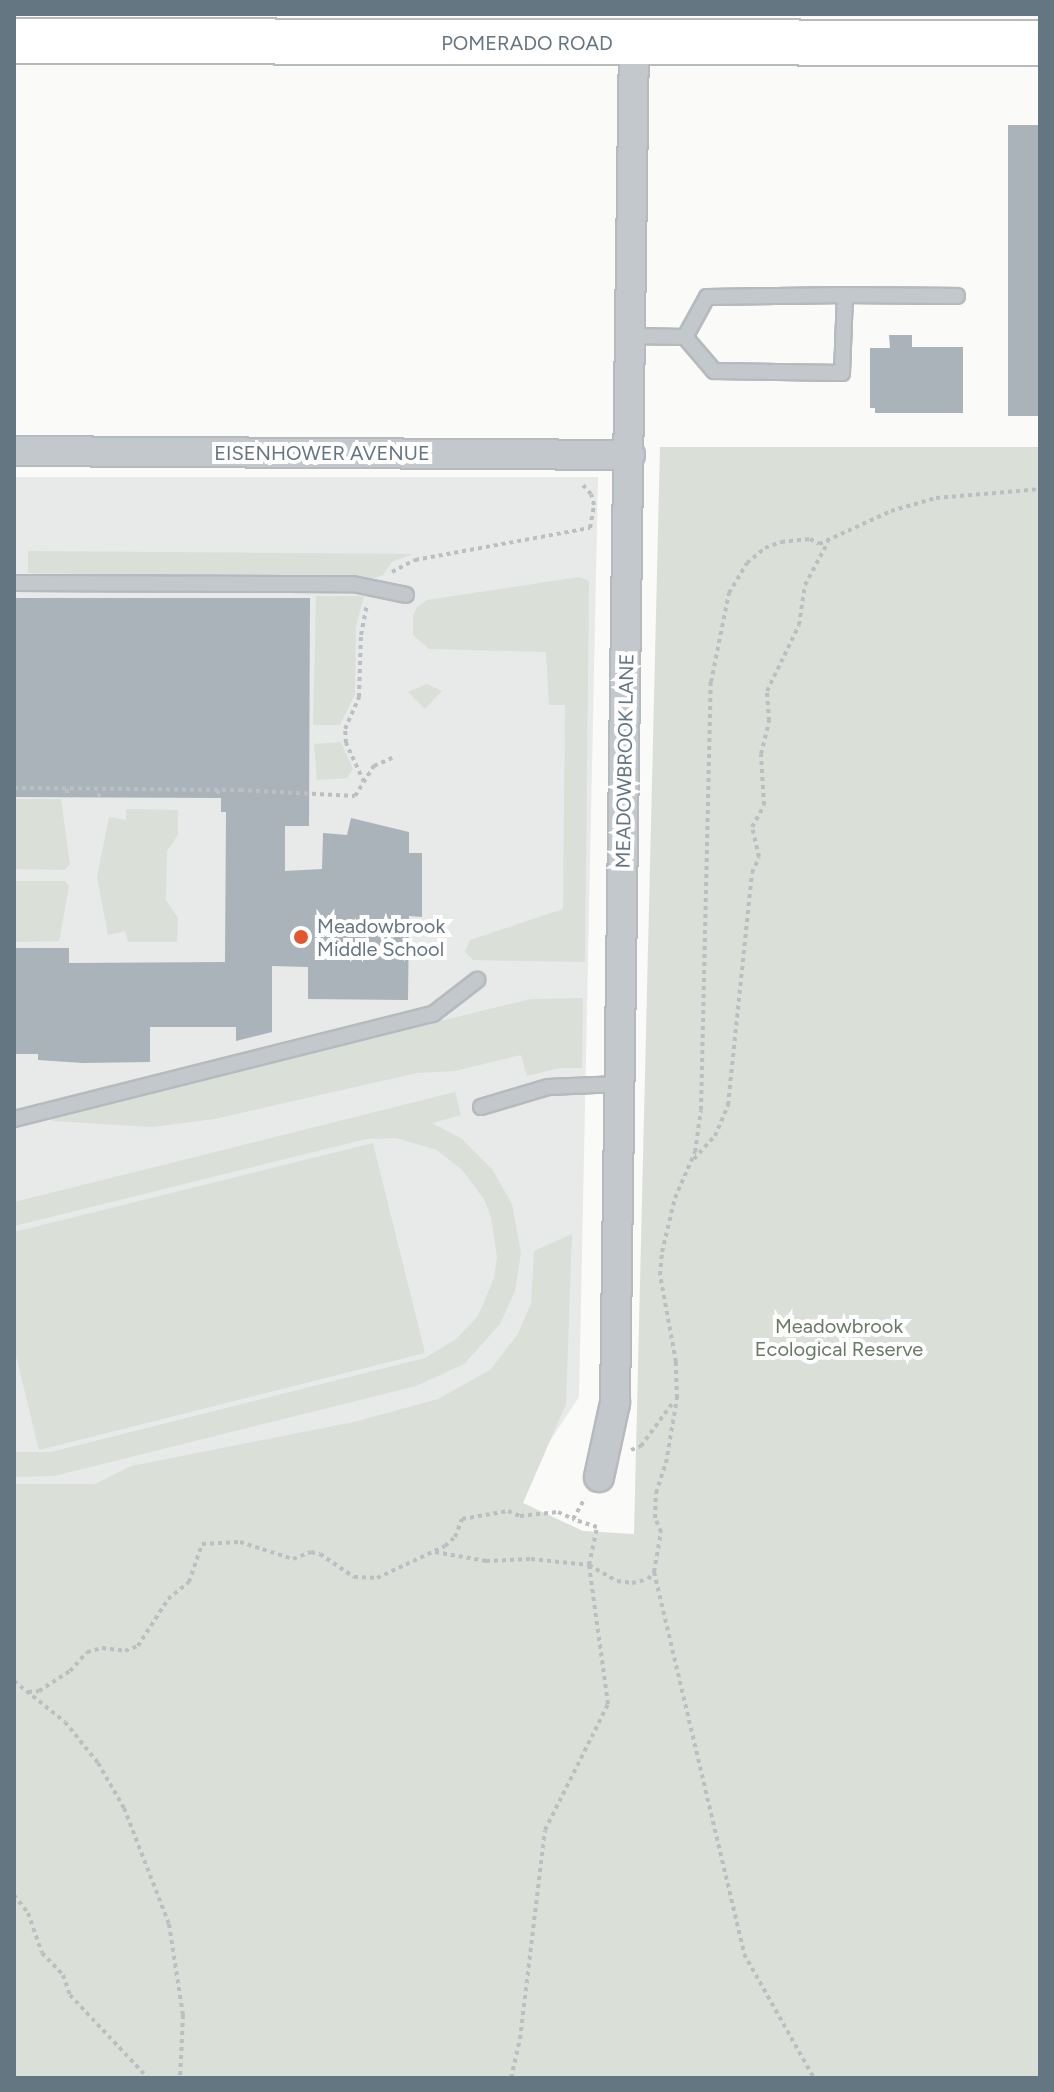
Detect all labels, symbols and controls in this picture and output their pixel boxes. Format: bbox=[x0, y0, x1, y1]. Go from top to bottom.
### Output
street label: POMERADO ROAD bbox=[441, 31, 613, 55]
street label: EISENHOWER AVENUE bbox=[214, 441, 430, 465]
street label: MEADOWBROOK LANE bbox=[611, 653, 639, 869]
place label: Meadowbrook Middle School bbox=[317, 914, 445, 961]
marker: Meadowbrook Middle School bbox=[292, 928, 310, 946]
park label: Meadowbrook Ecological Reserve bbox=[755, 1315, 923, 1362]

